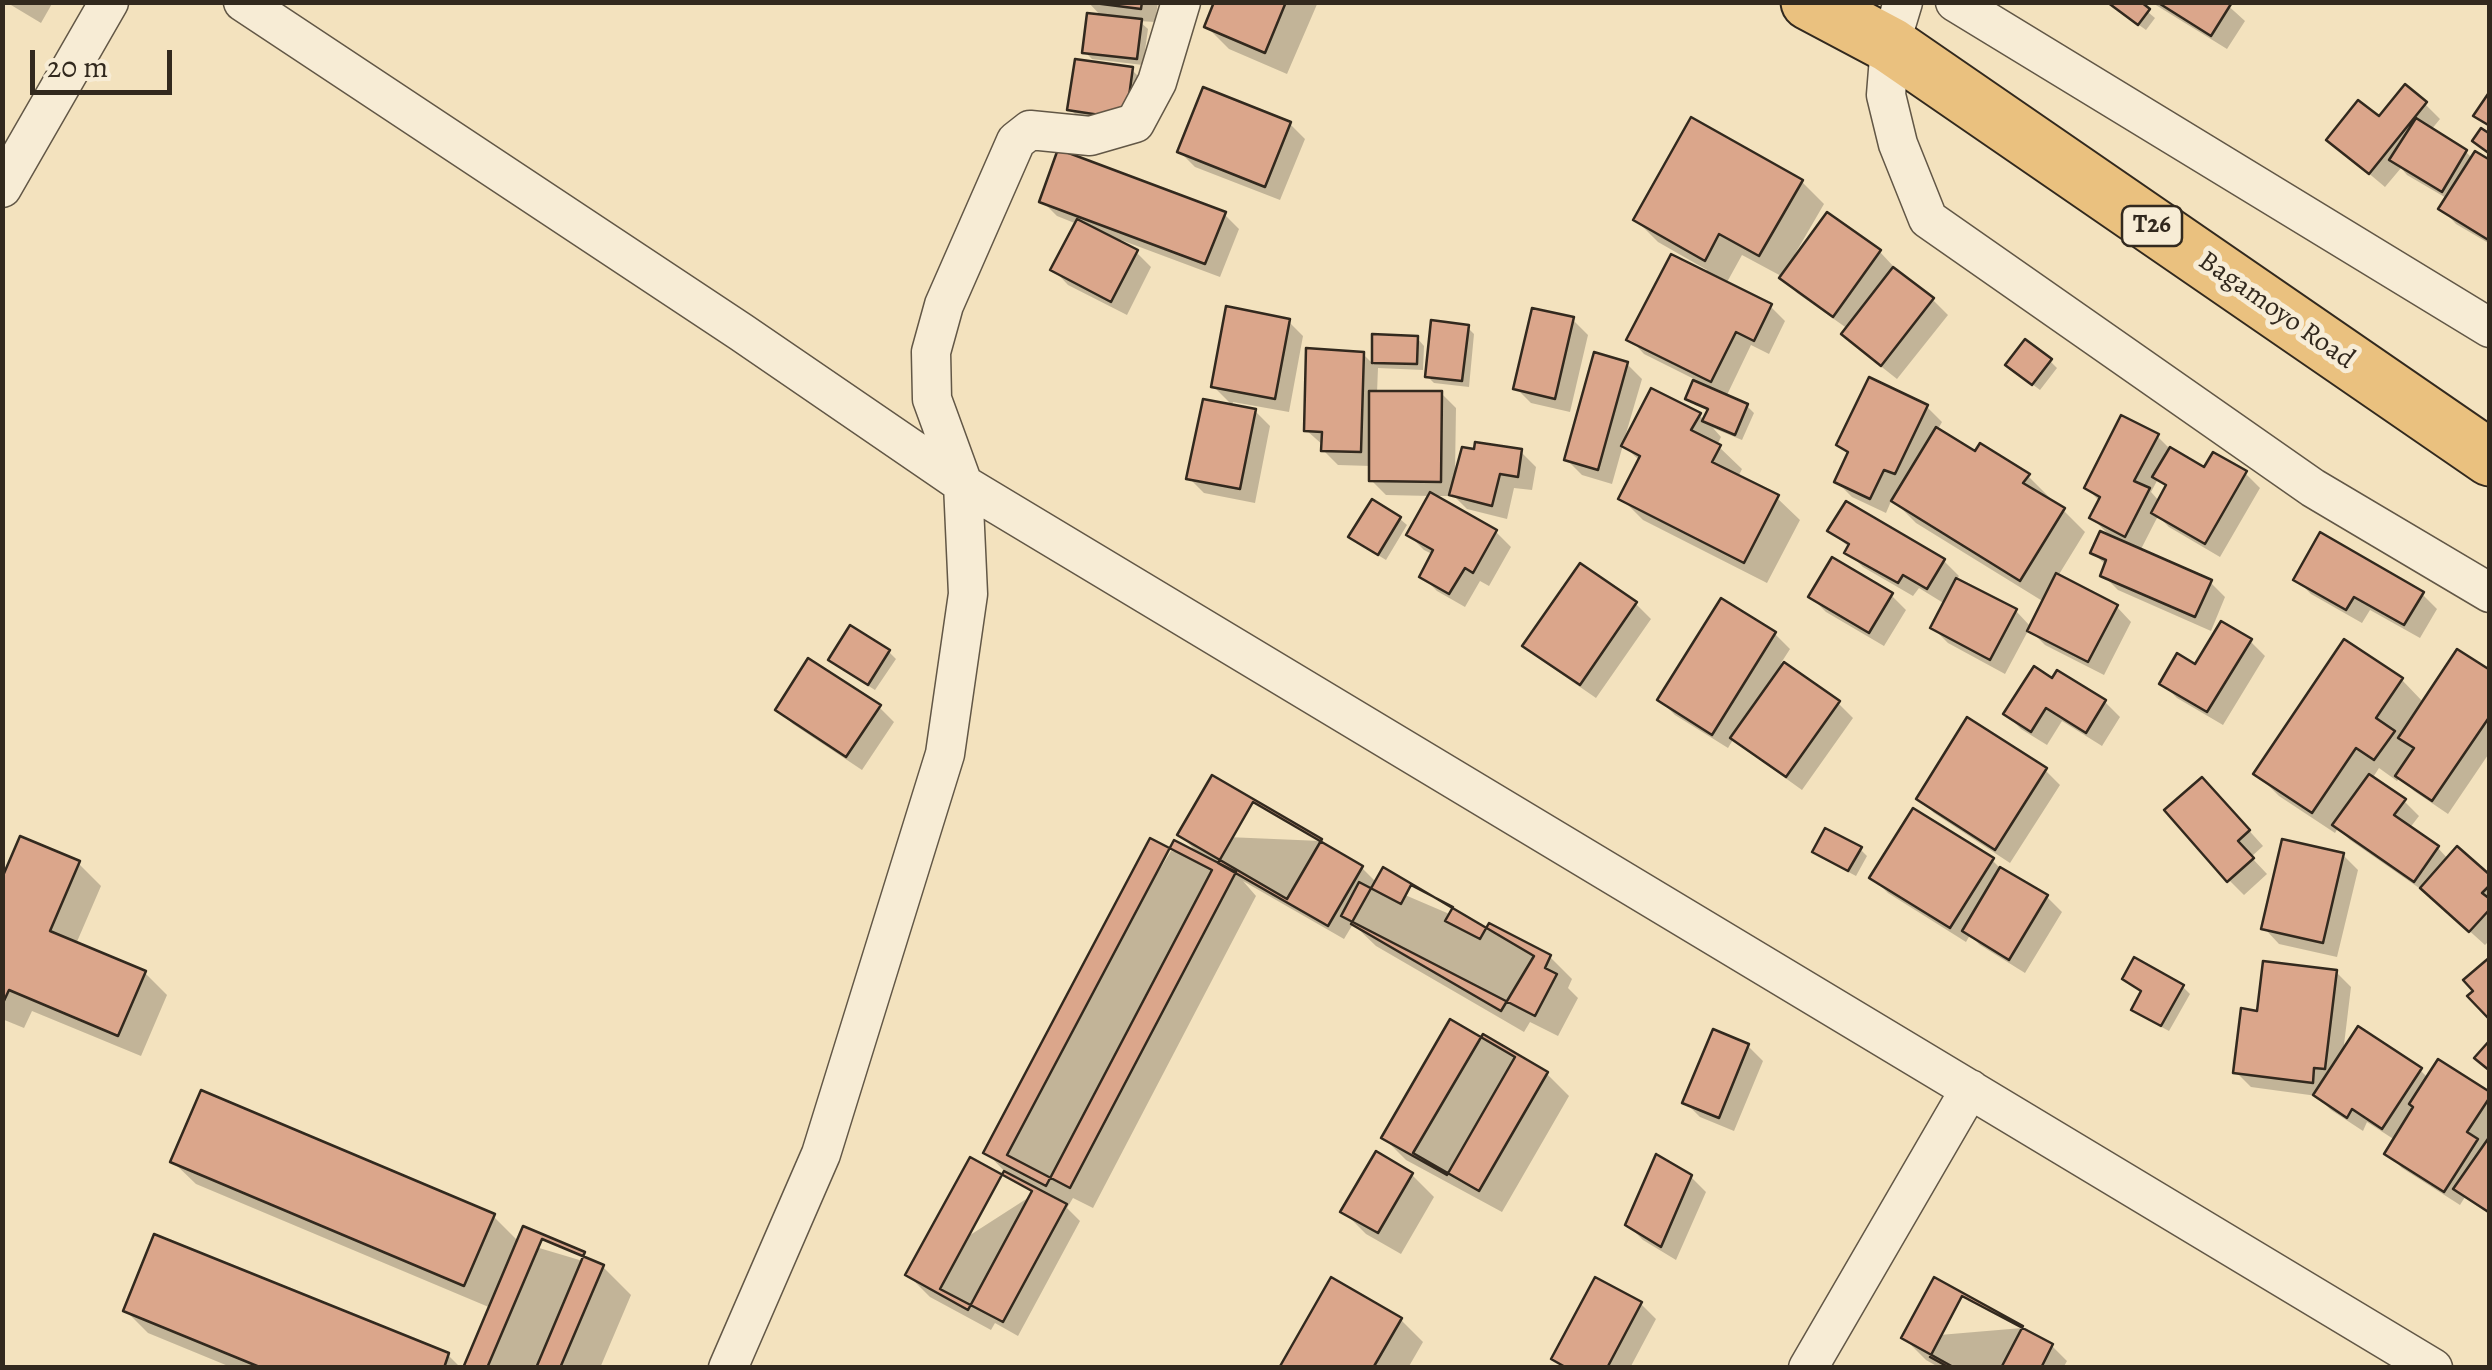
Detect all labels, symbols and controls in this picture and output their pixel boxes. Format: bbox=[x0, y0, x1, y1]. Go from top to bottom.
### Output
scale bar bbox=[35, 30, 178, 92]
text: 20 m bbox=[47, 47, 108, 87]
road number: T26 bbox=[2122, 206, 2182, 246]
street label: Bagamoyo Road bbox=[2191, 245, 2361, 377]

